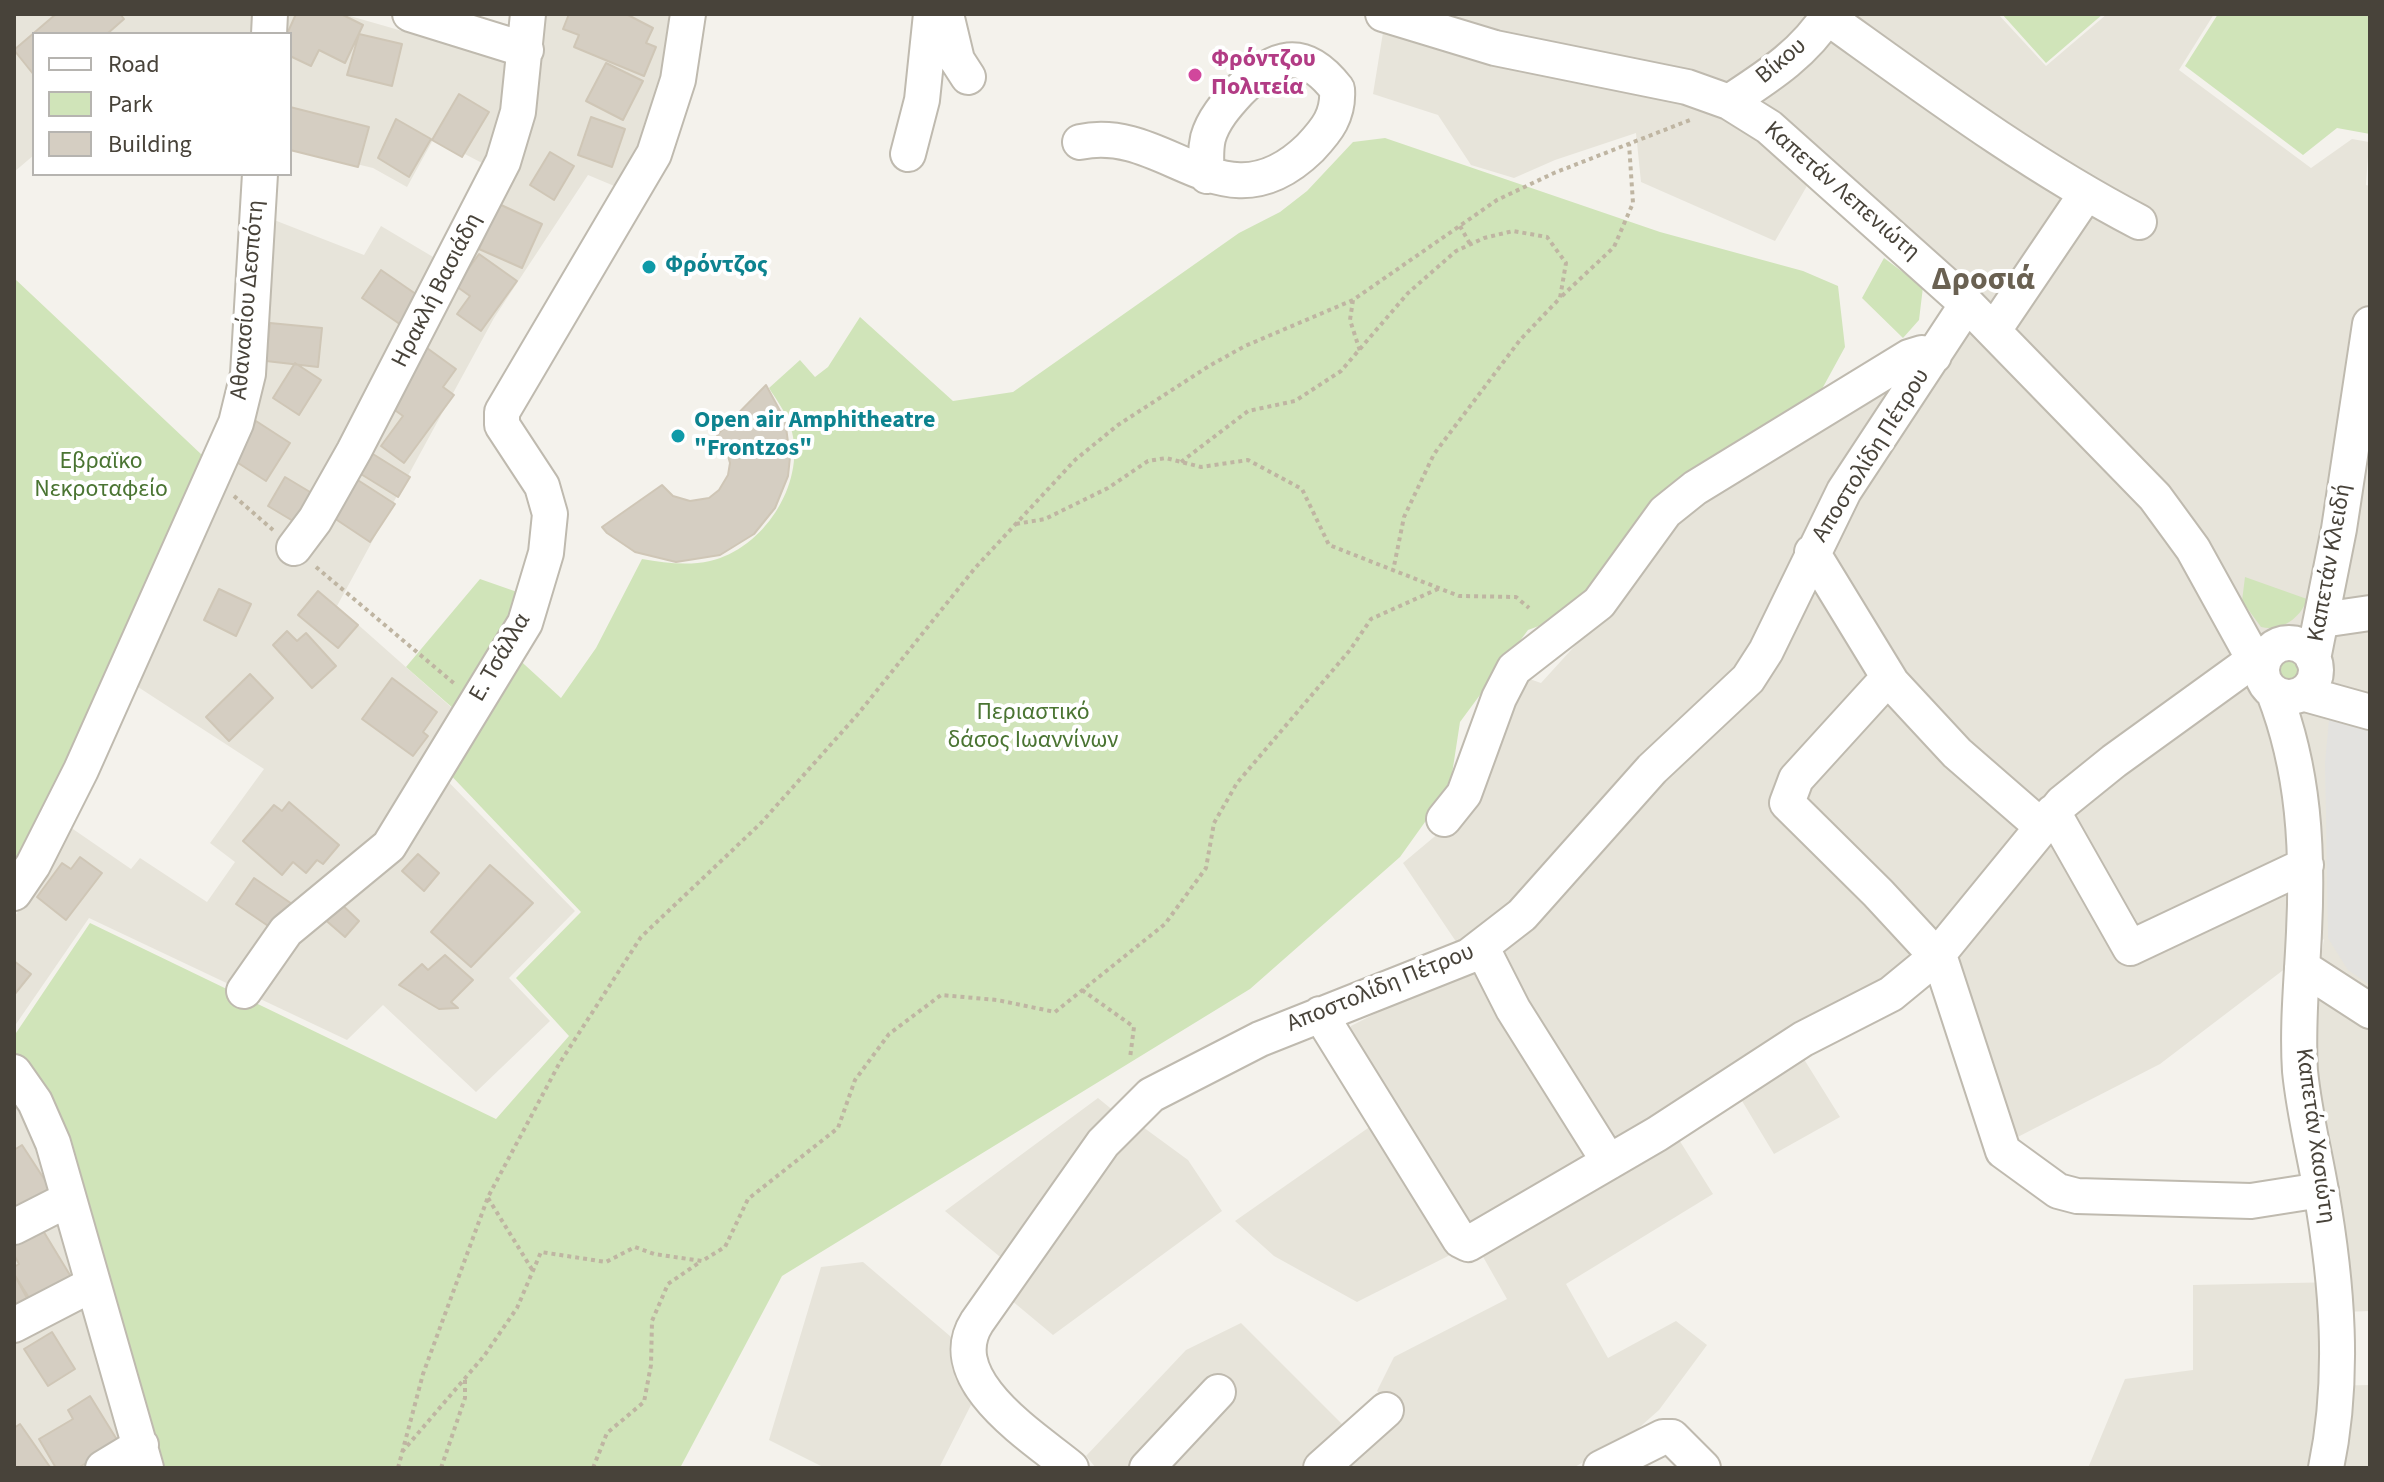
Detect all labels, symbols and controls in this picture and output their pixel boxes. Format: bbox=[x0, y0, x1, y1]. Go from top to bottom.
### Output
legend bbox=[32, 32, 292, 176]
street label: Βίκου bbox=[1751, 33, 1813, 91]
text: Road bbox=[108, 47, 160, 82]
place label: Φρόντζου Πολιτεία bbox=[1211, 47, 1316, 103]
marker: Φρόντζου Πολιτεία bbox=[1186, 66, 1204, 84]
text: Park bbox=[108, 87, 153, 122]
street label: Καπετάν Λεπενιώτη bbox=[1757, 116, 1925, 268]
text: Building bbox=[108, 127, 192, 162]
street label: Αθανασίου Δεσπότη bbox=[226, 199, 272, 401]
street label: Ηρακλή Βασιάδη bbox=[387, 209, 489, 373]
place label: Φρόντζος bbox=[665, 253, 768, 281]
marker: Φρόντζος bbox=[640, 258, 658, 276]
district label: Δροσιά bbox=[1931, 263, 2035, 301]
street label: Αποστολίδη Πέτρου bbox=[1807, 364, 1937, 548]
place label: Open air Amphitheatre "Frontzos" bbox=[694, 408, 935, 464]
marker: Open air Amphitheatre "Frontzos" bbox=[669, 427, 687, 445]
park label: Εβραϊκο Νεκροταφείο bbox=[34, 449, 168, 505]
street label: Καπετάν Κλειδή bbox=[2303, 482, 2359, 644]
street label: Ε. Τσάλλα bbox=[464, 609, 538, 707]
park label: Περιαστικό δάσος Ιωαννίνων bbox=[948, 700, 1118, 756]
street label: Αποστολίδη Πέτρου bbox=[1283, 938, 1479, 1040]
street label: Καπετάν Χασιώτη bbox=[2287, 1046, 2341, 1226]

